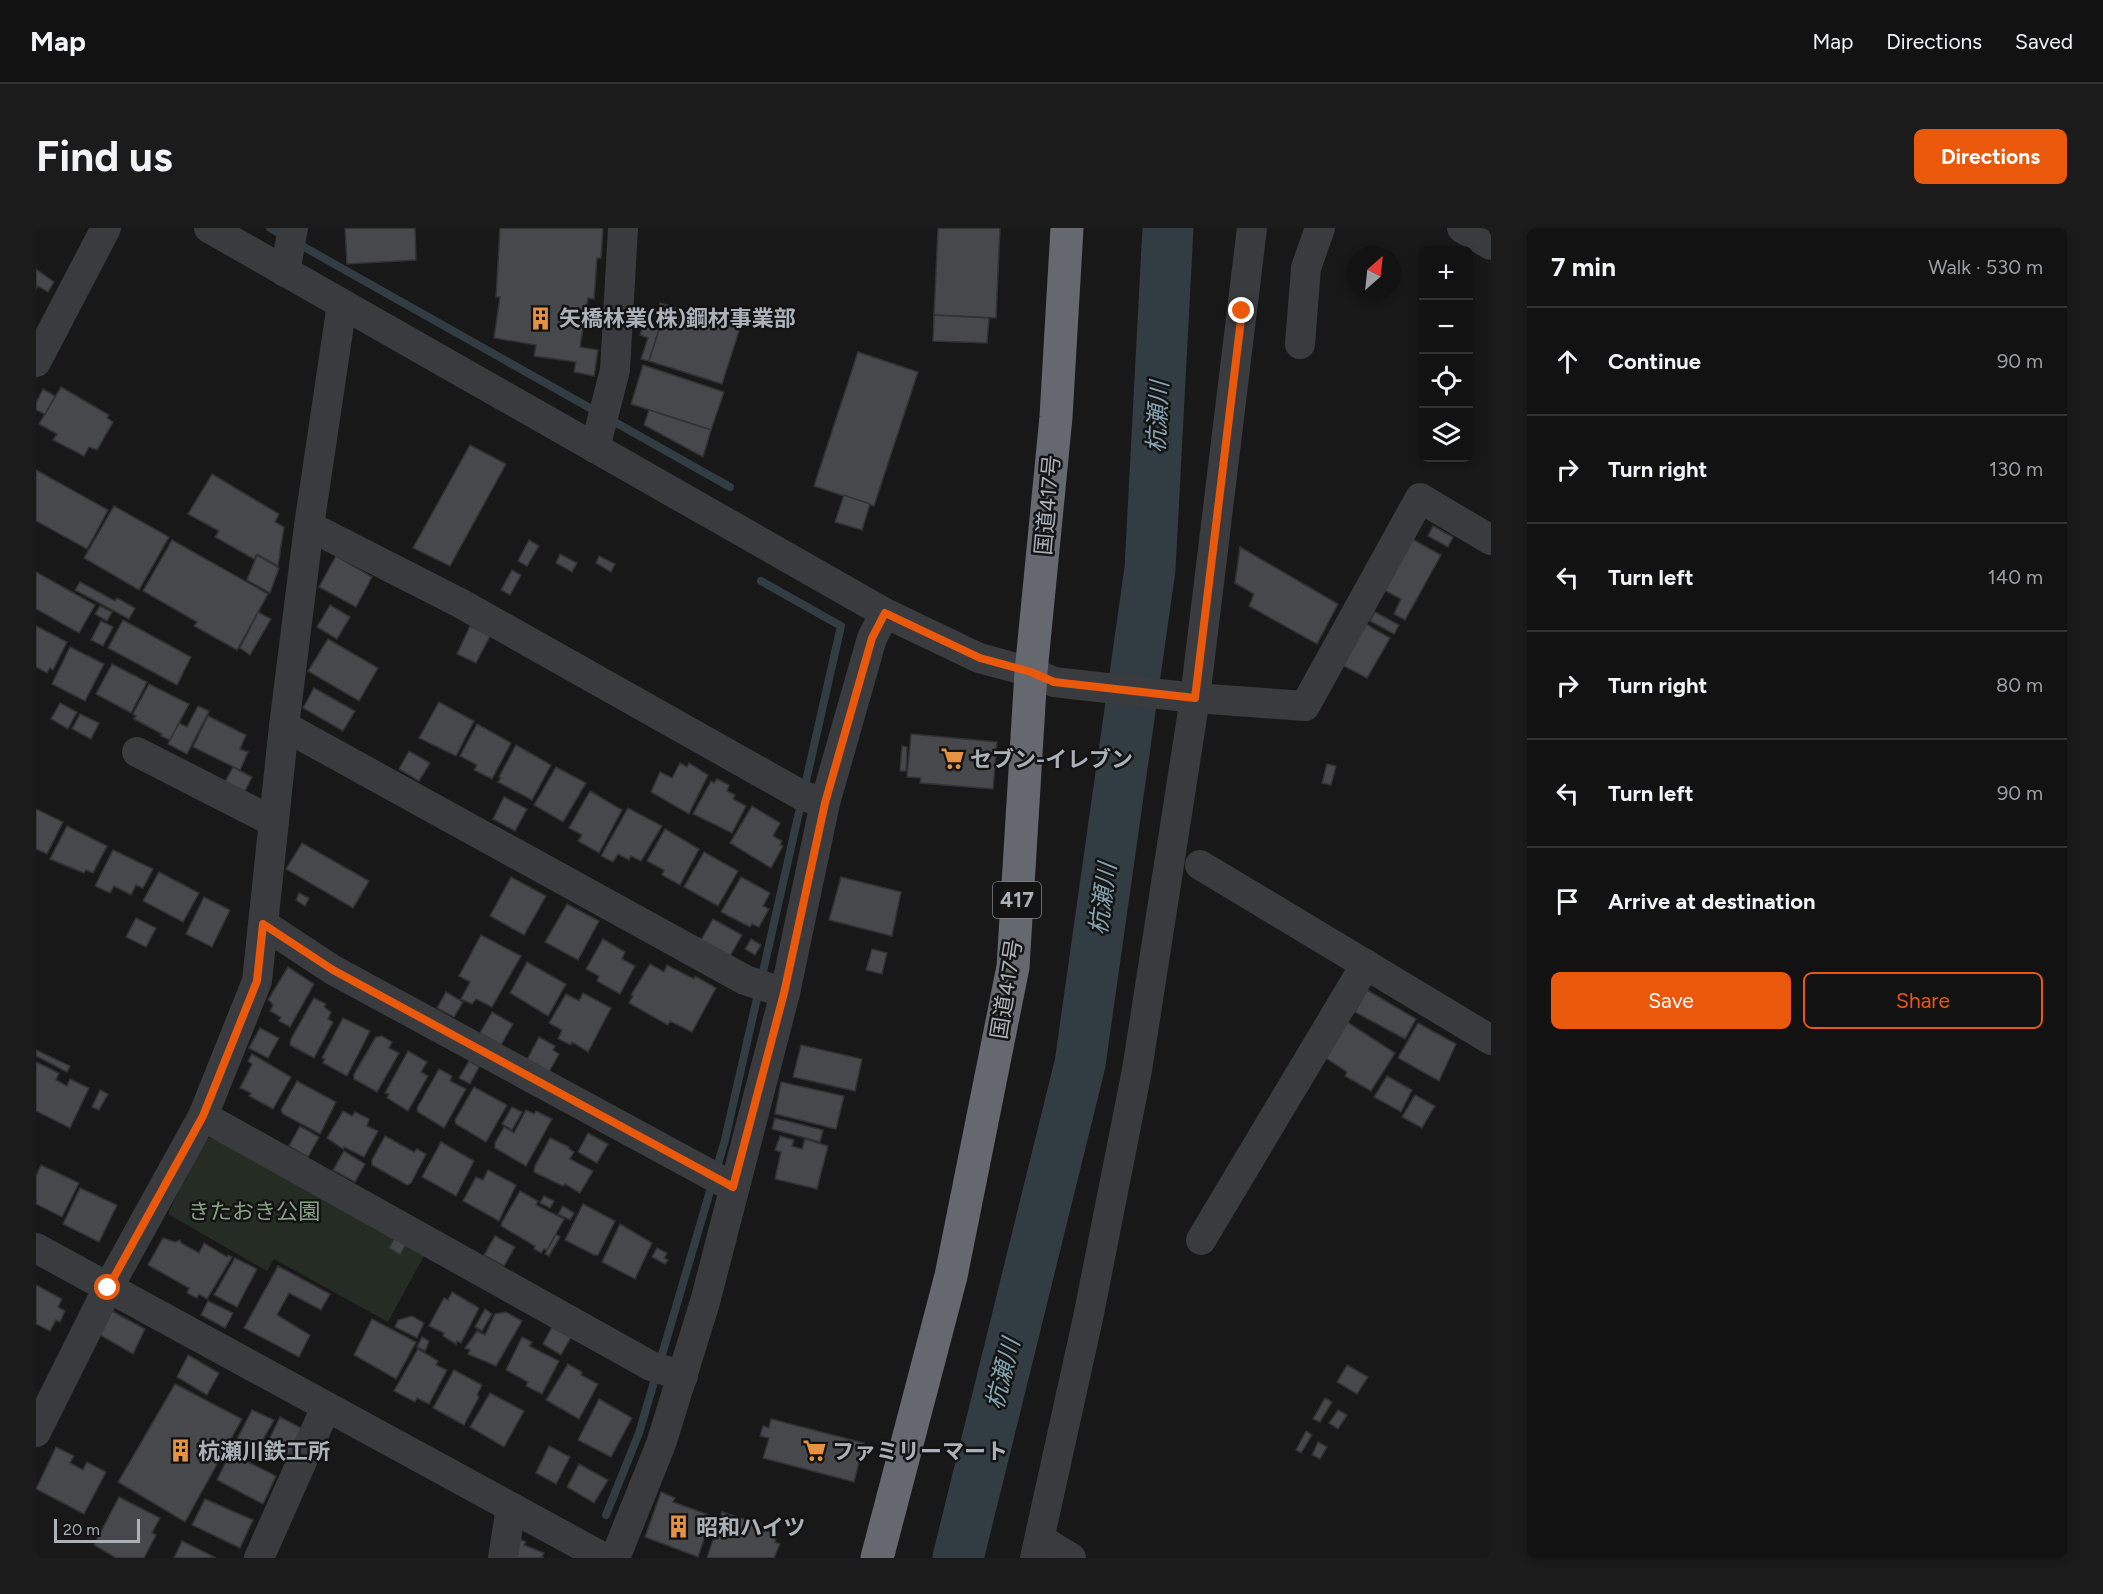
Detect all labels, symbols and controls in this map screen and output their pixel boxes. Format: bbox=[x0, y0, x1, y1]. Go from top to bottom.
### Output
text: Map bbox=[30, 24, 86, 58]
text: Map bbox=[1812, 29, 1853, 54]
text: Directions bbox=[1886, 29, 1982, 54]
text: Saved bbox=[2015, 29, 2073, 54]
button: Directions bbox=[1914, 129, 2067, 184]
text: Find us bbox=[36, 131, 173, 182]
north arrow bbox=[1347, 246, 1401, 300]
map controls bbox=[1419, 246, 1473, 462]
button: + bbox=[1419, 246, 1473, 300]
text: 7 min bbox=[1551, 251, 1616, 283]
text: Walk · 530 m bbox=[1928, 255, 2043, 279]
route end bbox=[1228, 297, 1254, 323]
button: − bbox=[1419, 300, 1473, 354]
building icon: 矢橋林業(株)鋼材事業部 bbox=[528, 305, 554, 331]
place label: 矢橋林業(株)鋼材事業部 bbox=[559, 305, 796, 332]
icon: ahead bbox=[1551, 345, 1584, 378]
text: Continue bbox=[1608, 348, 1701, 375]
text: 90 m bbox=[1997, 349, 2043, 373]
button: locate bbox=[1419, 354, 1473, 408]
water label: 杭瀬川 bbox=[1141, 377, 1174, 454]
button: layers bbox=[1419, 408, 1473, 462]
icon: right bbox=[1551, 453, 1584, 486]
street label: 国道417号 bbox=[1030, 454, 1065, 556]
text: Turn right bbox=[1608, 456, 1707, 483]
text: 130 m bbox=[1989, 457, 2043, 481]
icon: left bbox=[1551, 561, 1584, 594]
text: Turn left bbox=[1608, 564, 1694, 591]
text: 140 m bbox=[1988, 565, 2043, 589]
icon: right bbox=[1551, 669, 1584, 702]
text: Turn right bbox=[1608, 672, 1707, 699]
text: 80 m bbox=[1996, 673, 2043, 697]
supermarket icon: セブン-イレブン bbox=[939, 746, 965, 772]
place label: セブン-イレブン bbox=[970, 746, 1133, 773]
icon: left bbox=[1551, 777, 1584, 810]
text: Turn left bbox=[1608, 780, 1694, 807]
text: 90 m bbox=[1997, 781, 2043, 805]
water label: 杭瀬川 bbox=[1083, 858, 1122, 937]
road number: 417 bbox=[993, 882, 1041, 918]
icon: arrive bbox=[1551, 885, 1584, 918]
text: Arrive at destination bbox=[1608, 888, 1816, 915]
street label: 国道417号 bbox=[985, 937, 1028, 1041]
button: Save bbox=[1551, 972, 1791, 1029]
button: Share bbox=[1803, 972, 2043, 1029]
park label: きたおき公園 bbox=[188, 1198, 320, 1225]
route start bbox=[94, 1274, 120, 1300]
water label: 杭瀬川 bbox=[980, 1333, 1026, 1412]
building icon: 杭瀬川鉄工所 bbox=[167, 1438, 193, 1464]
place label: 杭瀬川鉄工所 bbox=[198, 1438, 330, 1465]
supermarket icon: ファミリーマート bbox=[801, 1438, 827, 1464]
place label: ファミリーマート bbox=[832, 1438, 1008, 1465]
building icon: 昭和ハイツ bbox=[665, 1514, 691, 1540]
place label: 昭和ハイツ bbox=[696, 1514, 806, 1541]
scale bar bbox=[54, 1516, 140, 1544]
text: 20 m bbox=[63, 1520, 100, 1539]

